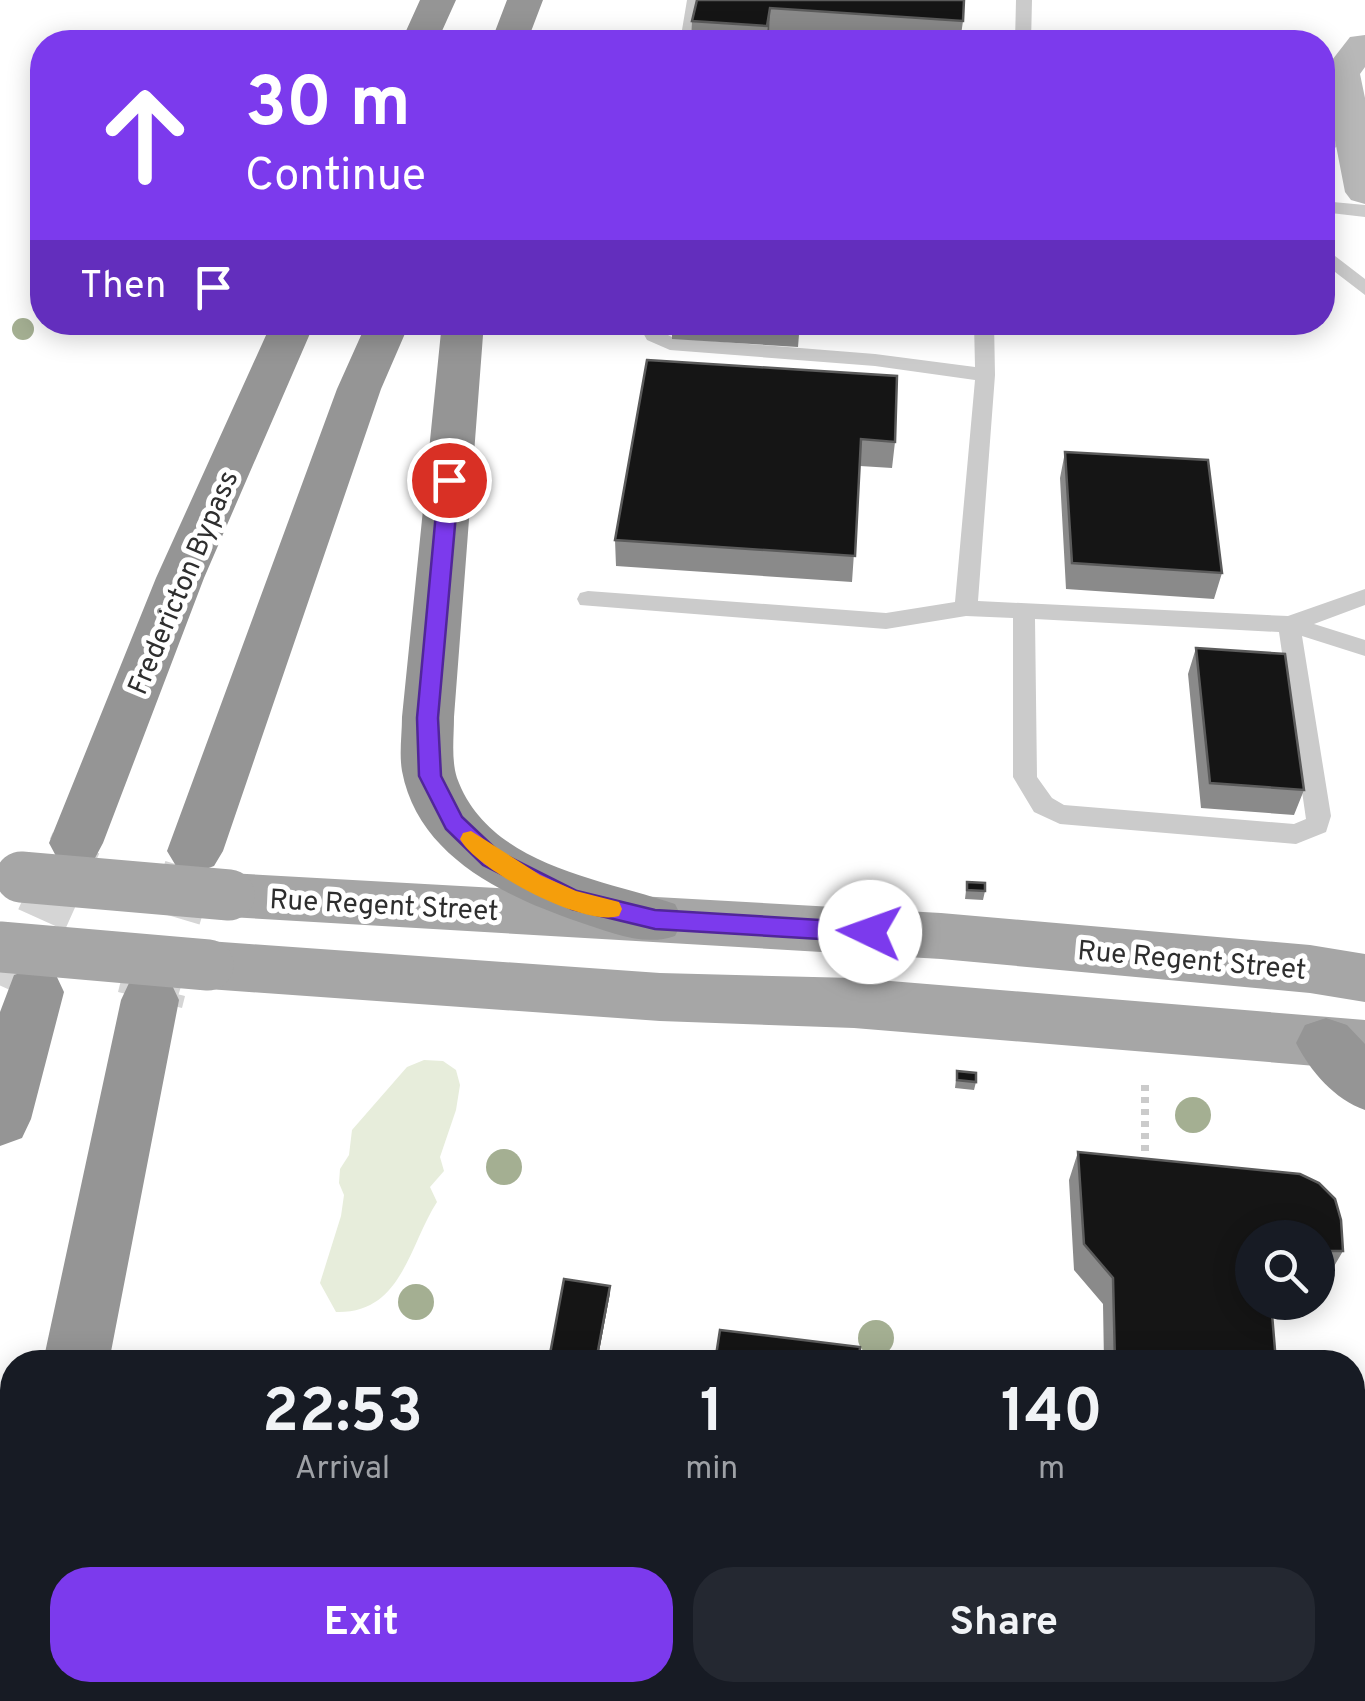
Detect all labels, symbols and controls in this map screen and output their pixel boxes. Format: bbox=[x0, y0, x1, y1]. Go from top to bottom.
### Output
text: 30 m bbox=[245, 62, 411, 151]
icon: ahead bbox=[80, 70, 210, 200]
text: Continue bbox=[245, 149, 426, 206]
icon: arrive bbox=[186, 260, 241, 315]
text: Then bbox=[80, 263, 166, 312]
pin bbox=[407, 438, 492, 523]
icon: arrive bbox=[422, 453, 477, 508]
street label: Fredericton Bypass bbox=[121, 466, 248, 701]
position arrow bbox=[818, 880, 922, 984]
street label: Rue Regent Street bbox=[268, 883, 499, 931]
street label: Rue Regent Street bbox=[1076, 934, 1308, 990]
map controls bbox=[1235, 1220, 1335, 1320]
button: search bbox=[1235, 1220, 1335, 1320]
text: 22:53 bbox=[262, 1377, 423, 1453]
text: 1 bbox=[700, 1377, 724, 1453]
text: 140 bbox=[1001, 1377, 1103, 1453]
text: Arrival bbox=[295, 1450, 390, 1490]
text: min bbox=[685, 1450, 738, 1490]
text: m bbox=[1038, 1450, 1065, 1490]
button: Exit bbox=[50, 1567, 673, 1682]
button: Share bbox=[693, 1567, 1315, 1682]

